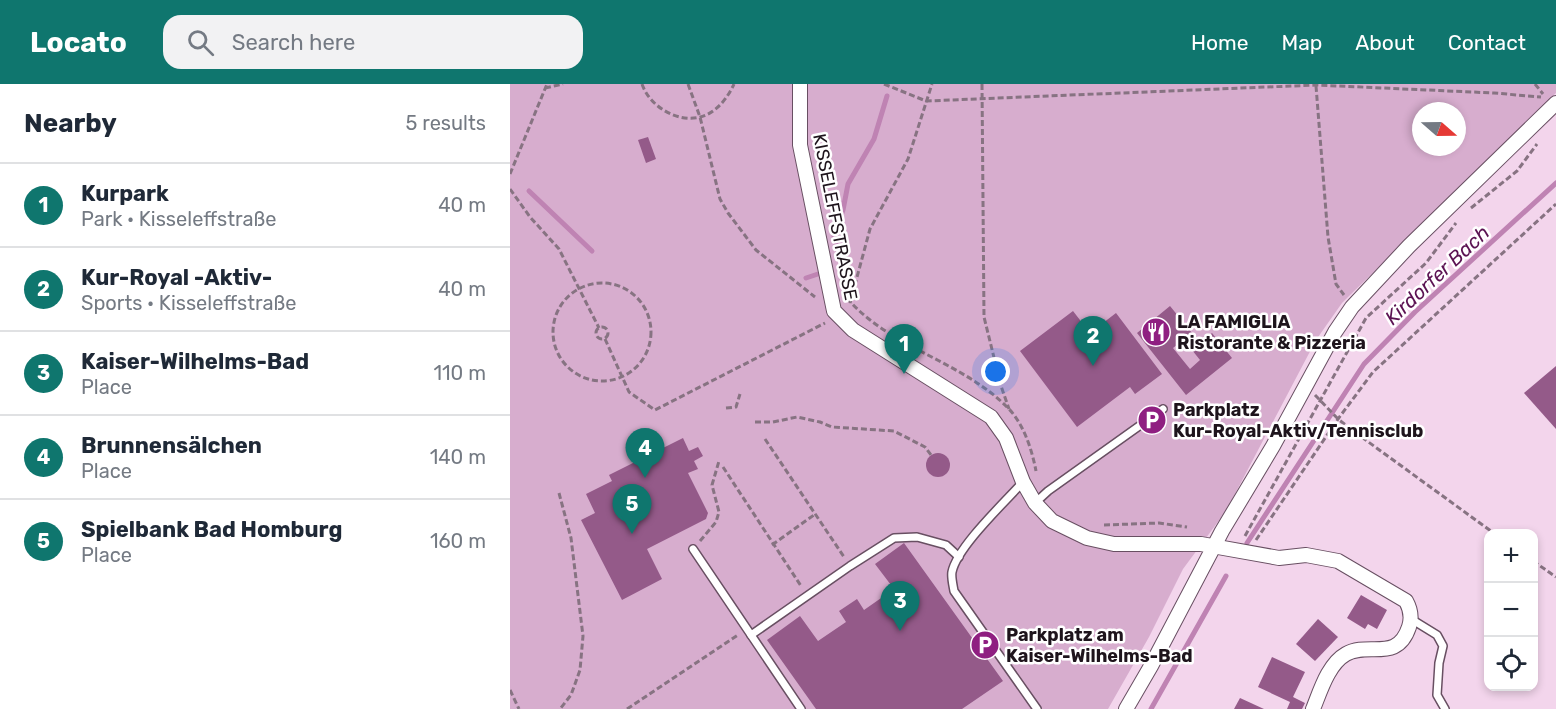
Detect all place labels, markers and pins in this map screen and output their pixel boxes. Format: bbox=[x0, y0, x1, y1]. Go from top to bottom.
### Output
place label: LA FAMIGLIA Ristorante & Pizzeria bbox=[1177, 311, 1366, 354]
pin: 2 bbox=[1074, 316, 1112, 366]
restaurant icon: LA FAMIGLIA Ristorante & Pizzeria bbox=[1140, 316, 1172, 348]
pin: 1 bbox=[884, 324, 924, 374]
place label: Parkplatz Kur-Royal-Aktiv/Tennisclub bbox=[1173, 399, 1423, 442]
parking icon: Parkplatz Kur-Royal-Aktiv/Tennisclub bbox=[1136, 404, 1168, 436]
pin: 4 bbox=[626, 428, 664, 478]
pin: 5 bbox=[612, 484, 652, 534]
pin: 3 bbox=[880, 582, 920, 631]
place label: Parkplatz am Kaiser-Wilhelms-Bad bbox=[1006, 624, 1193, 667]
parking icon: Parkplatz am Kaiser-Wilhelms-Bad bbox=[969, 629, 1001, 661]

